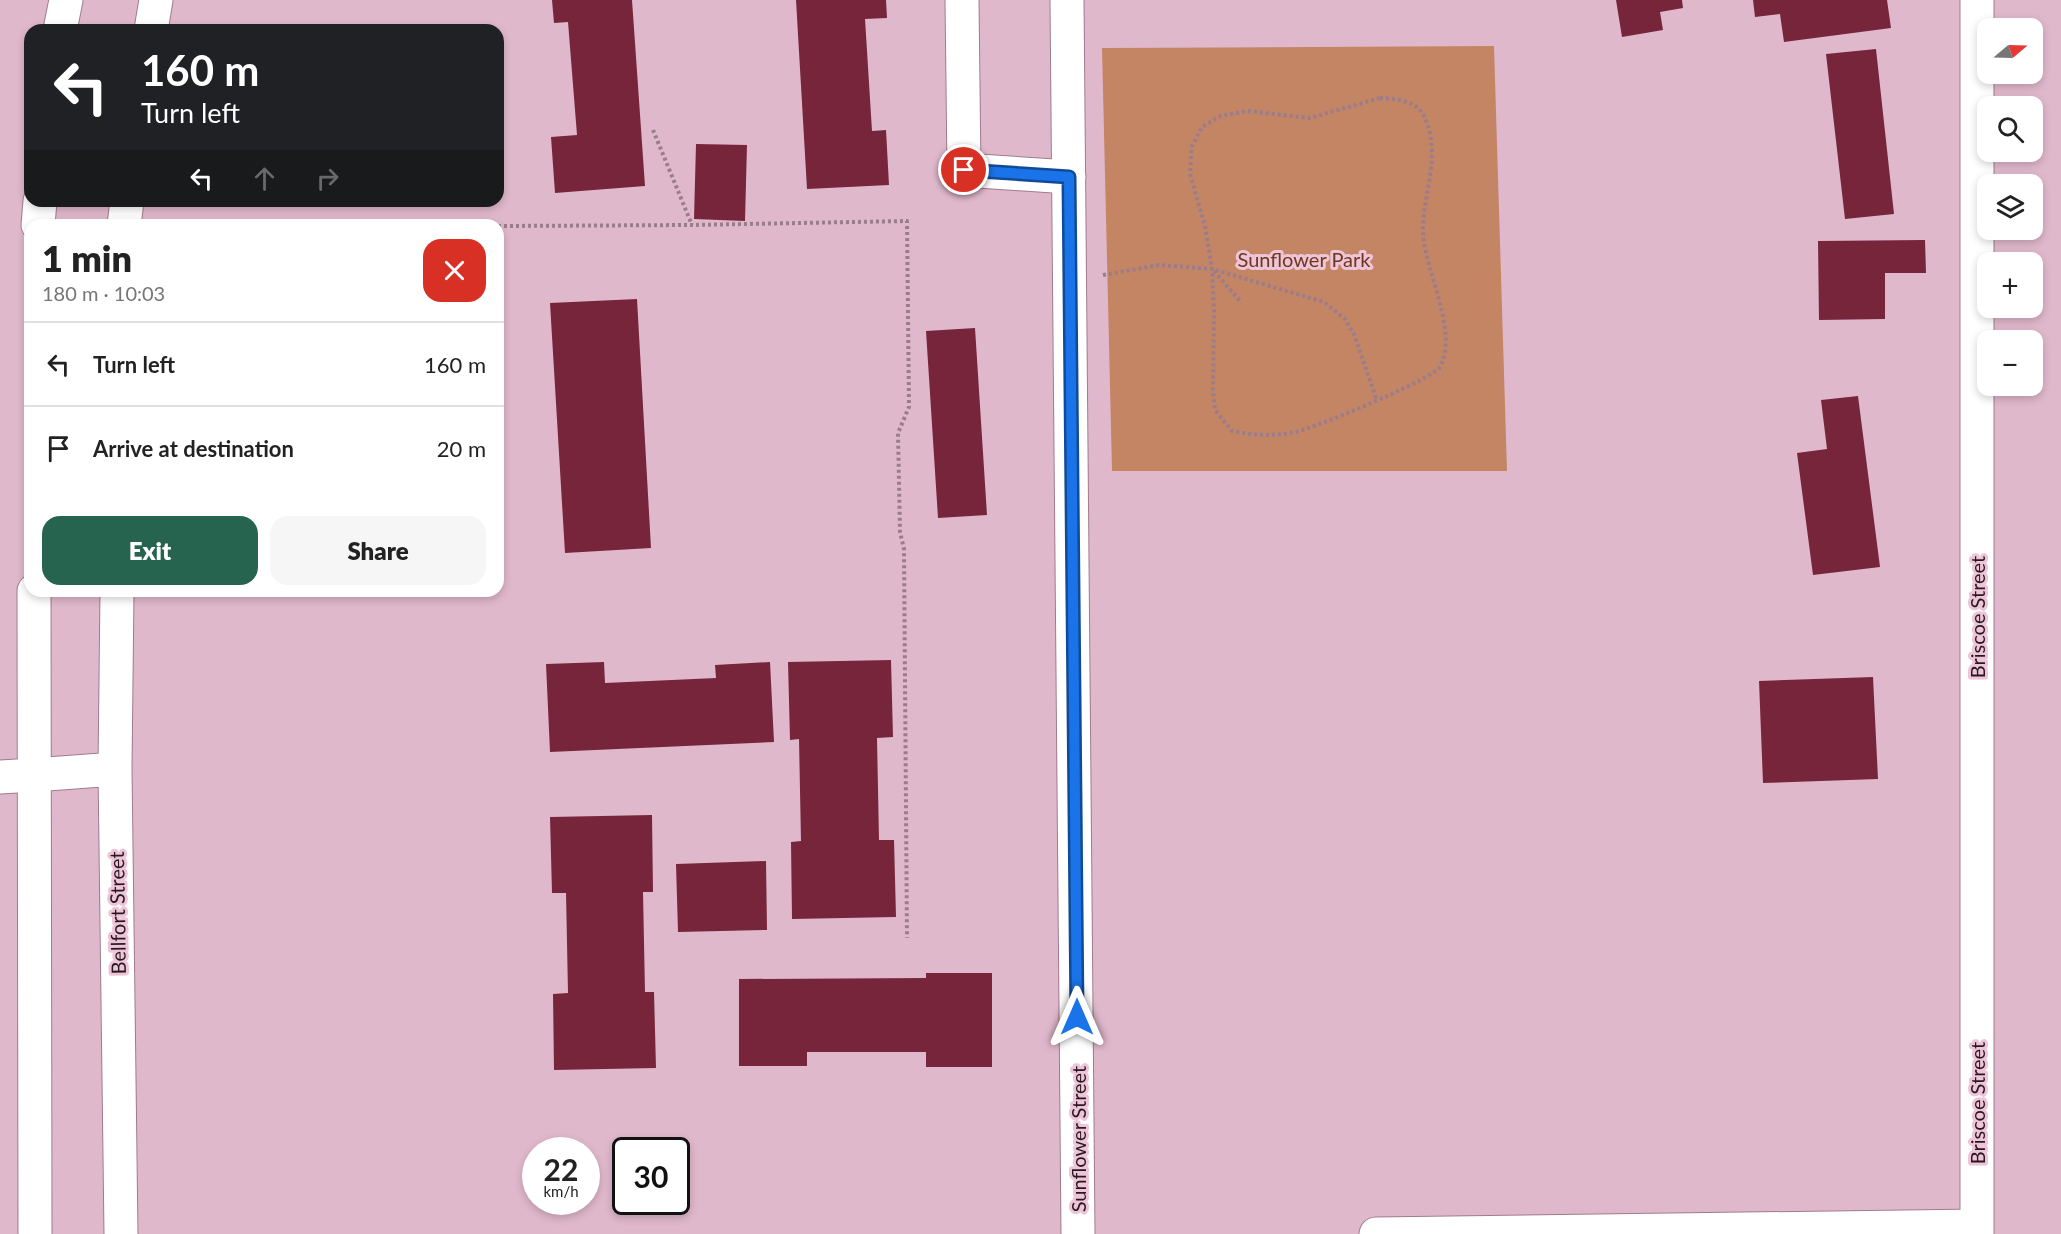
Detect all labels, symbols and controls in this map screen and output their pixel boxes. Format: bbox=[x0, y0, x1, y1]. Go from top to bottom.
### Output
north arrow bbox=[1977, 18, 2043, 84]
map controls bbox=[1977, 18, 2043, 396]
text: 160 m bbox=[141, 45, 259, 95]
icon: left bbox=[42, 48, 120, 126]
text: Turn left bbox=[141, 96, 240, 129]
button: search bbox=[1977, 96, 2043, 162]
pin bbox=[938, 144, 989, 195]
icon: arrive bbox=[947, 153, 980, 186]
icon: left bbox=[185, 162, 218, 195]
icon: ahead bbox=[248, 162, 281, 195]
icon: right bbox=[311, 162, 344, 195]
button: layers bbox=[1977, 174, 2043, 240]
text: 1 min bbox=[42, 236, 132, 280]
button: close bbox=[423, 239, 486, 302]
park label: Sunflower Park bbox=[1238, 247, 1371, 271]
button: + bbox=[1977, 252, 2043, 318]
text: 180 m · 10:03 bbox=[42, 281, 165, 305]
button: − bbox=[1977, 330, 2043, 396]
icon: left bbox=[42, 348, 75, 381]
text: Turn left bbox=[93, 351, 175, 378]
text: 160 m bbox=[424, 351, 486, 378]
icon: arrive bbox=[42, 432, 75, 465]
text: Arrive at destination bbox=[93, 435, 294, 462]
text: 20 m bbox=[437, 435, 486, 462]
button: Exit bbox=[42, 516, 258, 585]
button: Share bbox=[270, 516, 486, 585]
street label: Briscoe Street bbox=[1965, 556, 1989, 678]
street label: Bellfort Street bbox=[104, 851, 130, 975]
position arrow bbox=[1045, 985, 1109, 1049]
street label: Briscoe Street bbox=[1965, 1042, 1989, 1164]
street label: Sunflower Street bbox=[1066, 1066, 1090, 1212]
speed limit sign: 30 bbox=[612, 1137, 690, 1215]
text: 22 bbox=[544, 1151, 578, 1187]
text: km/h bbox=[543, 1182, 579, 1200]

